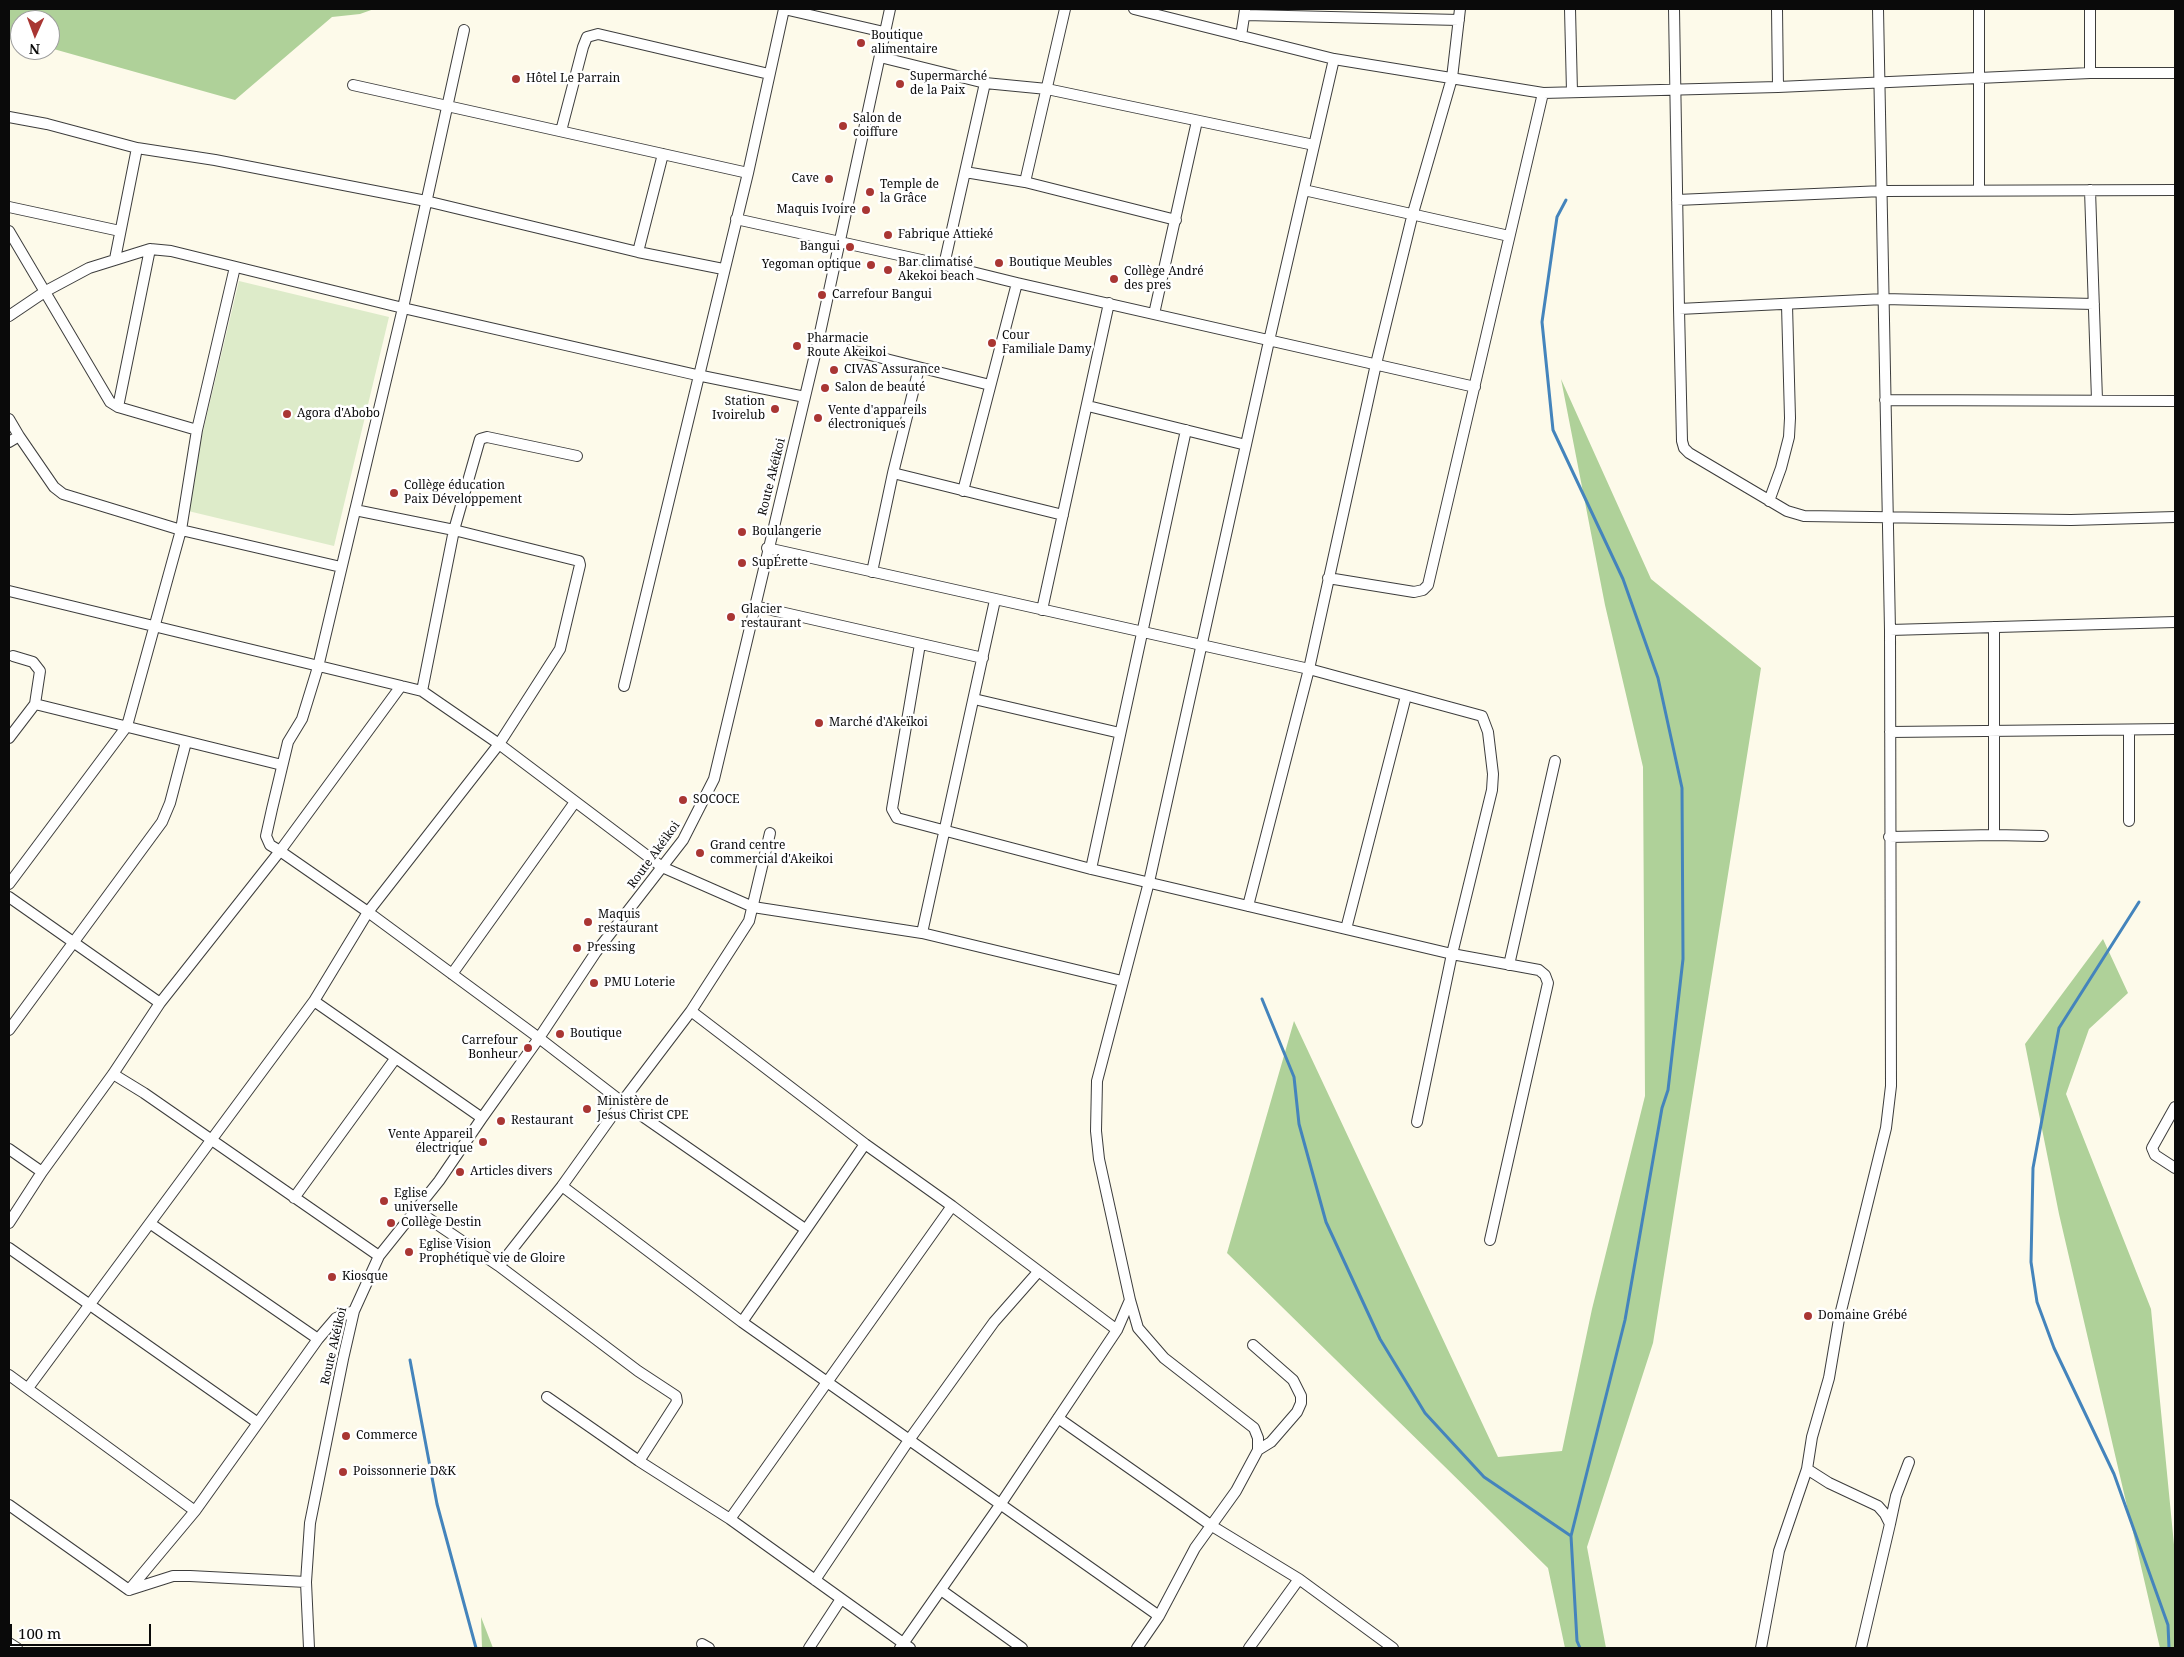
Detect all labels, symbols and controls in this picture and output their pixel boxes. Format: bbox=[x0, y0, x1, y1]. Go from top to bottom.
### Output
north arrow bbox=[10, 10, 60, 60]
place label: Boutique alimentaire bbox=[871, 29, 938, 57]
marker: Boutique alimentaire bbox=[855, 37, 867, 49]
text: N bbox=[29, 40, 40, 59]
place label: Supermarché de la Paix bbox=[910, 70, 987, 98]
place label: Hôtel Le Parrain bbox=[526, 72, 620, 86]
marker: Hôtel Le Parrain bbox=[510, 73, 522, 85]
marker: Supermarché de la Paix bbox=[894, 78, 906, 90]
place label: Salon de coiffure bbox=[853, 112, 902, 140]
marker: Salon de coiffure bbox=[837, 120, 849, 132]
place label: Cave bbox=[792, 172, 819, 186]
marker: Cave bbox=[823, 173, 835, 185]
place label: Temple de la Grâce bbox=[880, 178, 939, 206]
marker: Temple de la Grâce bbox=[864, 186, 876, 198]
place label: Maquis Ivoire bbox=[776, 203, 856, 217]
marker: Maquis Ivoire bbox=[860, 204, 872, 216]
place label: Fabrique Attieké bbox=[898, 228, 993, 242]
marker: Fabrique Attieké bbox=[882, 229, 894, 241]
place label: Bangui bbox=[800, 240, 840, 254]
marker: Bangui bbox=[844, 241, 856, 253]
place label: Bar climatisé Akekoi beach bbox=[898, 256, 974, 284]
place label: Boutique Meubles bbox=[1009, 256, 1112, 270]
marker: Boutique Meubles bbox=[993, 257, 1005, 269]
place label: Yegoman optique bbox=[762, 258, 861, 272]
marker: Yegoman optique bbox=[865, 259, 877, 271]
marker: Bar climatisé Akekoi beach bbox=[882, 264, 894, 276]
place label: Collège André des pres bbox=[1124, 265, 1204, 293]
marker: Collège André des pres bbox=[1108, 273, 1120, 285]
place label: Carrefour Bangui bbox=[832, 288, 932, 302]
marker: Carrefour Bangui bbox=[816, 289, 828, 301]
place label: Cour Familiale Damy bbox=[1002, 329, 1091, 357]
place label: Pharmacie Route Akeikoi bbox=[807, 332, 886, 360]
marker: Cour Familiale Damy bbox=[986, 337, 998, 349]
marker: Pharmacie Route Akeikoi bbox=[791, 340, 803, 352]
place label: CIVAS Assurance bbox=[844, 363, 940, 377]
marker: CIVAS Assurance bbox=[828, 364, 840, 376]
place label: Salon de beauté bbox=[835, 381, 926, 395]
marker: Salon de beauté bbox=[819, 382, 831, 394]
place label: Station Ivoirelub bbox=[712, 395, 765, 423]
marker: Station Ivoirelub bbox=[769, 403, 781, 415]
place label: Vente d'appareils électroniques bbox=[828, 404, 927, 432]
place label: Agora d'Abobo bbox=[297, 407, 380, 421]
marker: Agora d'Abobo bbox=[281, 408, 293, 420]
marker: Vente d'appareils électroniques bbox=[812, 412, 824, 424]
street label: Route Akéikoi bbox=[755, 437, 789, 517]
place label: Collège éducation Paix Développement bbox=[404, 479, 522, 507]
marker: Collège éducation Paix Développement bbox=[388, 487, 400, 499]
place label: Boulangerie bbox=[752, 525, 821, 539]
marker: Boulangerie bbox=[736, 526, 748, 538]
place label: SupÉrette bbox=[752, 556, 808, 570]
marker: SupÉrette bbox=[736, 557, 748, 569]
place label: Glacier restaurant bbox=[741, 603, 801, 631]
marker: Glacier restaurant bbox=[725, 611, 737, 623]
place label: Marché d'Akeïkoi bbox=[829, 716, 928, 730]
marker: Marché d'Akeïkoi bbox=[813, 717, 825, 729]
place label: SOCOCE bbox=[693, 793, 740, 807]
marker: SOCOCE bbox=[677, 794, 689, 806]
street label: Route Akéikoi bbox=[625, 819, 683, 891]
place label: Grand centre commercial d'Akeikoi bbox=[710, 839, 833, 867]
marker: Grand centre commercial d'Akeikoi bbox=[694, 847, 706, 859]
place label: Maquis restaurant bbox=[598, 908, 658, 936]
marker: Maquis restaurant bbox=[582, 916, 594, 928]
place label: Pressing bbox=[587, 941, 635, 955]
marker: Pressing bbox=[571, 942, 583, 954]
place label: PMU Loterie bbox=[604, 976, 675, 990]
marker: PMU Loterie bbox=[588, 977, 600, 989]
place label: Boutique bbox=[570, 1027, 622, 1041]
marker: Boutique bbox=[554, 1028, 566, 1040]
place label: Carrefour Bonheur bbox=[462, 1034, 518, 1062]
marker: Carrefour Bonheur bbox=[522, 1042, 534, 1054]
place label: Ministère de Jesus Christ CPE bbox=[597, 1095, 689, 1123]
marker: Ministère de Jesus Christ CPE bbox=[581, 1103, 593, 1115]
place label: Restaurant bbox=[511, 1114, 573, 1128]
marker: Restaurant bbox=[495, 1115, 507, 1127]
place label: Vente Appareil électrique bbox=[388, 1128, 473, 1156]
marker: Vente Appareil électrique bbox=[477, 1136, 489, 1148]
place label: Articles divers bbox=[470, 1165, 552, 1179]
marker: Articles divers bbox=[454, 1166, 466, 1178]
place label: Eglise universelle bbox=[394, 1187, 458, 1215]
marker: Eglise universelle bbox=[378, 1195, 390, 1207]
place label: Collège Destin bbox=[401, 1216, 482, 1230]
marker: Collège Destin bbox=[385, 1217, 397, 1229]
place label: Eglise Vision Prophétique vie de Gloire bbox=[419, 1238, 565, 1266]
marker: Eglise Vision Prophétique vie de Gloire bbox=[403, 1246, 415, 1258]
place label: Kiosque bbox=[342, 1270, 388, 1284]
marker: Kiosque bbox=[326, 1271, 338, 1283]
street label: Route Akéikoi bbox=[318, 1306, 350, 1386]
place label: Domaine Grébé bbox=[1818, 1309, 1907, 1323]
marker: Domaine Grébé bbox=[1802, 1310, 1814, 1322]
place label: Commerce bbox=[356, 1429, 417, 1443]
marker: Commerce bbox=[340, 1430, 352, 1442]
place label: Poissonnerie D&K bbox=[353, 1465, 456, 1479]
marker: Poissonnerie D&K bbox=[337, 1466, 349, 1478]
scale bar bbox=[12, 1614, 154, 1646]
text: 100 m bbox=[18, 1623, 61, 1643]

